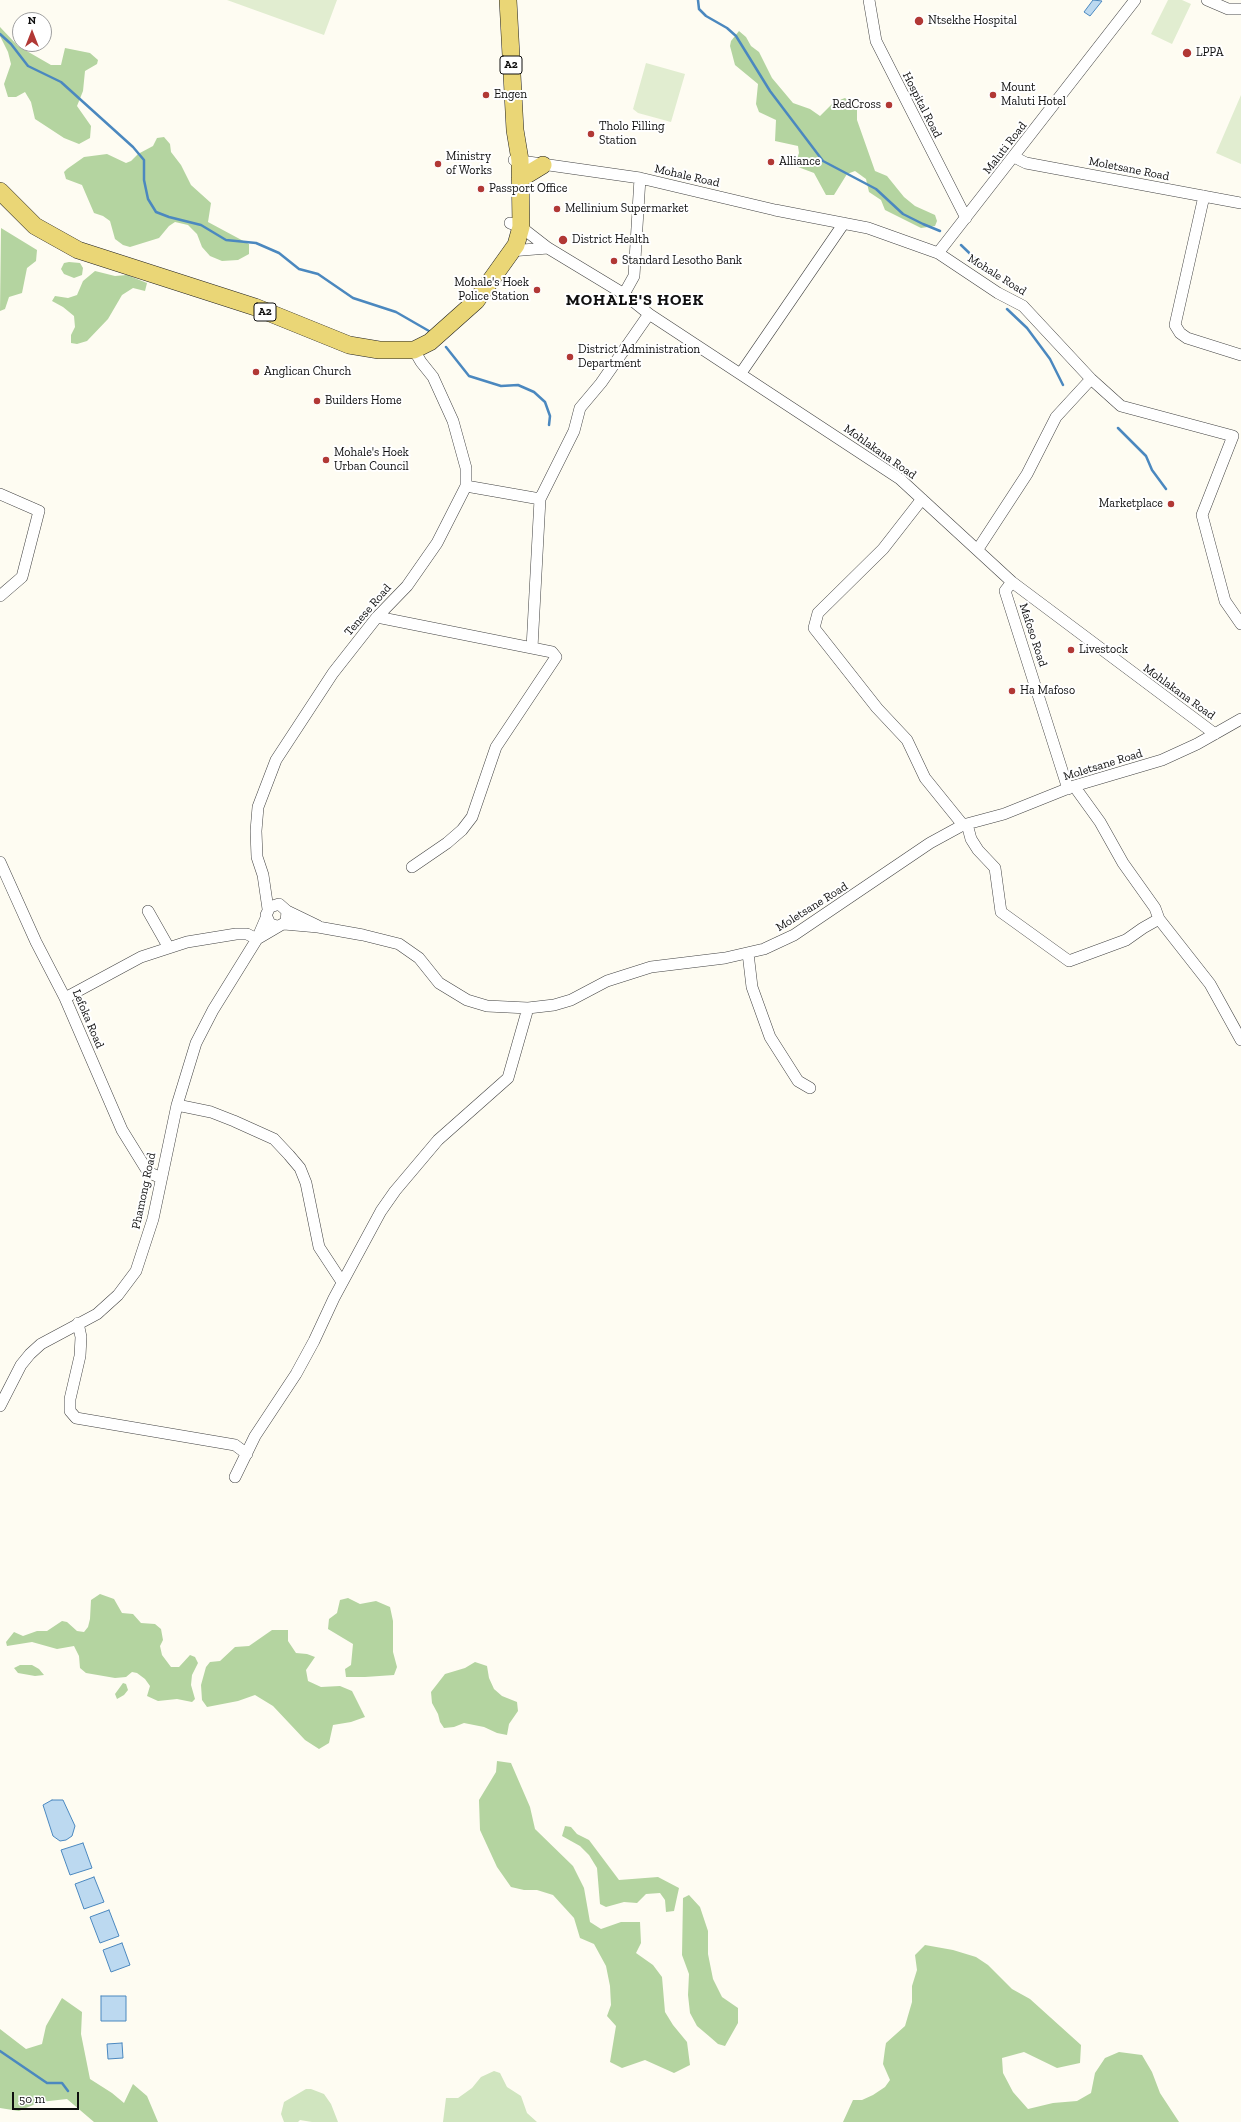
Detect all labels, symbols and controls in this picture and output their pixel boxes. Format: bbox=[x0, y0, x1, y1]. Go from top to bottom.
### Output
north arrow bbox=[12, 12, 52, 52]
text: N bbox=[28, 14, 36, 27]
place label: Ntsekhe Hospital bbox=[928, 14, 1017, 28]
marker: Ntsekhe Hospital bbox=[913, 15, 925, 27]
place label: LPPA bbox=[1196, 46, 1223, 60]
marker: LPPA bbox=[1181, 47, 1193, 59]
road number: A2 bbox=[500, 56, 522, 74]
street label: Hospital Road bbox=[899, 70, 945, 140]
place label: Mount Maluti Hotel bbox=[1001, 81, 1066, 109]
place label: Engen bbox=[494, 88, 527, 102]
marker: Engen bbox=[481, 90, 491, 100]
marker: Mount Maluti Hotel bbox=[988, 90, 998, 100]
place label: RedCross bbox=[832, 98, 881, 112]
marker: RedCross bbox=[884, 100, 894, 110]
street label: Maluti Road bbox=[980, 119, 1030, 177]
place label: Tholo Filling Station bbox=[599, 120, 665, 148]
marker: Tholo Filling Station bbox=[586, 129, 596, 139]
place label: Ministry of Works bbox=[446, 150, 492, 178]
street label: Moletsane Road bbox=[1087, 154, 1171, 184]
place label: Alliance bbox=[779, 155, 820, 169]
marker: Alliance bbox=[766, 157, 776, 167]
marker: Ministry of Works bbox=[433, 159, 443, 169]
street label: Mohale Road bbox=[653, 162, 721, 190]
place label: Passport Office bbox=[489, 182, 567, 196]
marker: Passport Office bbox=[476, 184, 486, 194]
place label: Mellinium Supermarket bbox=[565, 202, 688, 216]
marker: Mellinium Supermarket bbox=[552, 204, 562, 214]
place label: District Health bbox=[572, 233, 649, 247]
marker: District Health bbox=[557, 234, 569, 246]
street label: Mohale Road bbox=[965, 251, 1029, 299]
place label: Standard Lesotho Bank bbox=[622, 254, 742, 268]
marker: Standard Lesotho Bank bbox=[609, 256, 619, 266]
place label: Mohale's Hoek Police Station bbox=[454, 276, 529, 304]
marker: Mohale's Hoek Police Station bbox=[532, 285, 542, 295]
district label: MOHALE'S HOEK bbox=[566, 290, 704, 310]
road number: A2 bbox=[254, 303, 276, 321]
place label: District Administration Department bbox=[578, 343, 700, 371]
marker: District Administration Department bbox=[565, 352, 575, 362]
place label: Anglican Church bbox=[264, 365, 351, 379]
marker: Anglican Church bbox=[251, 367, 261, 377]
place label: Builders Home bbox=[325, 394, 402, 408]
marker: Builders Home bbox=[312, 396, 322, 406]
street label: Mohlakana Road bbox=[841, 422, 919, 482]
place label: Mohale's Hoek Urban Council bbox=[334, 446, 409, 474]
marker: Mohale's Hoek Urban Council bbox=[321, 455, 331, 465]
place label: Marketplace bbox=[1099, 497, 1163, 511]
marker: Marketplace bbox=[1166, 499, 1176, 509]
street label: Tenese Road bbox=[341, 581, 395, 639]
street label: Mafoso Road bbox=[1016, 601, 1050, 669]
place label: Livestock bbox=[1079, 643, 1128, 657]
marker: Livestock bbox=[1066, 645, 1076, 655]
street label: Mohlakana Road bbox=[1140, 661, 1218, 723]
place label: Ha Mafoso bbox=[1020, 684, 1075, 698]
marker: Ha Mafoso bbox=[1007, 686, 1017, 696]
street label: Moletsane Road bbox=[1062, 746, 1144, 784]
street label: Moletsane Road bbox=[773, 879, 851, 935]
street label: Lefoka Road bbox=[69, 987, 107, 1051]
street label: Phamong Road bbox=[129, 1151, 159, 1231]
scale bar bbox=[14, 2084, 81, 2110]
text: 50 m bbox=[19, 2092, 45, 2106]

